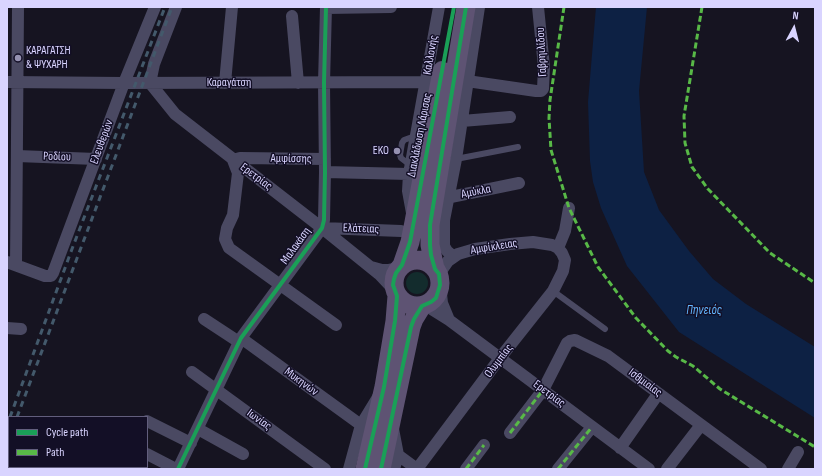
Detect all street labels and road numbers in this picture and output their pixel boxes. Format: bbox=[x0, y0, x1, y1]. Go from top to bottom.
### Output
street label: Γαβρηιλίδου bbox=[534, 27, 550, 77]
street label: Καλλoνής bbox=[420, 34, 442, 76]
street label: Καραγάτση bbox=[207, 76, 251, 90]
street label: Διακλάδωση Λάρισας bbox=[405, 92, 435, 178]
street label: Ελευθερών bbox=[87, 118, 117, 166]
street label: Ροδίου bbox=[43, 149, 71, 165]
street label: Αμφίσσης bbox=[270, 151, 312, 167]
street label: Ερετρίας bbox=[237, 160, 275, 194]
street label: Αμύκλα bbox=[460, 182, 492, 202]
street label: Ελάτειας bbox=[343, 221, 379, 237]
street label: Μαλακάση bbox=[278, 225, 314, 267]
street label: Αμφίκλειας bbox=[470, 236, 518, 258]
street label: Ολυμπίας bbox=[482, 341, 516, 381]
street label: Μυκηνών bbox=[281, 365, 321, 399]
street label: Ισθμιαίας bbox=[625, 366, 665, 400]
street label: Ερετρίας bbox=[530, 377, 568, 411]
street label: Ιωνίας bbox=[244, 406, 274, 434]

